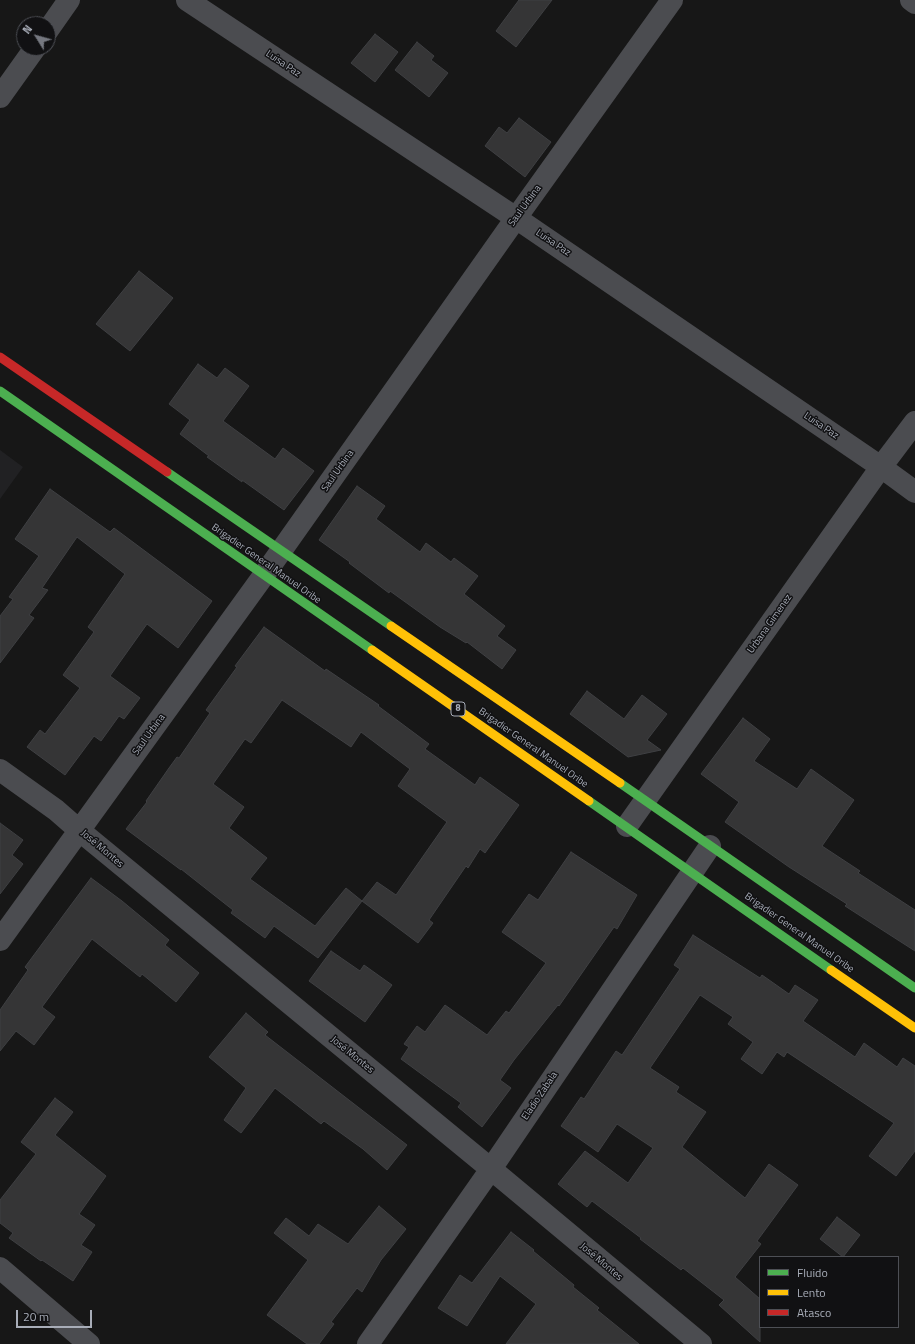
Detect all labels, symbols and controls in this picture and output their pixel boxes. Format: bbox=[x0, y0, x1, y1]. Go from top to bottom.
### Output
north arrow bbox=[16, 16, 56, 56]
text: N bbox=[19, 22, 36, 37]
street label: Luisa Paz bbox=[263, 48, 303, 80]
street label: Saul Urbina bbox=[506, 183, 544, 229]
street label: Luisa Paz bbox=[533, 227, 573, 259]
street label: Luisa Paz bbox=[801, 410, 841, 442]
street label: Saul Urbina bbox=[319, 448, 357, 494]
street label: Brigadier General Manuel Oribe bbox=[209, 522, 323, 606]
street label: Urbana Gimenez bbox=[745, 592, 795, 656]
road number: 8 bbox=[451, 702, 465, 716]
street label: Brigadier General Manuel Oribe bbox=[476, 706, 590, 790]
street label: Saul Urbina bbox=[130, 712, 168, 758]
street label: José Montes bbox=[78, 828, 126, 870]
street label: Brigadier General Manuel Oribe bbox=[742, 891, 856, 975]
street label: José Montes bbox=[328, 1034, 376, 1076]
street label: Eladio Zabala bbox=[519, 1070, 561, 1122]
street label: José Montes bbox=[577, 1241, 625, 1283]
legend bbox=[759, 1256, 899, 1328]
text: Fluido bbox=[797, 1263, 828, 1282]
text: Lento bbox=[797, 1283, 826, 1302]
scale bar bbox=[18, 1302, 94, 1328]
text: Atasco bbox=[797, 1303, 831, 1322]
text: 20 m bbox=[23, 1307, 49, 1326]

